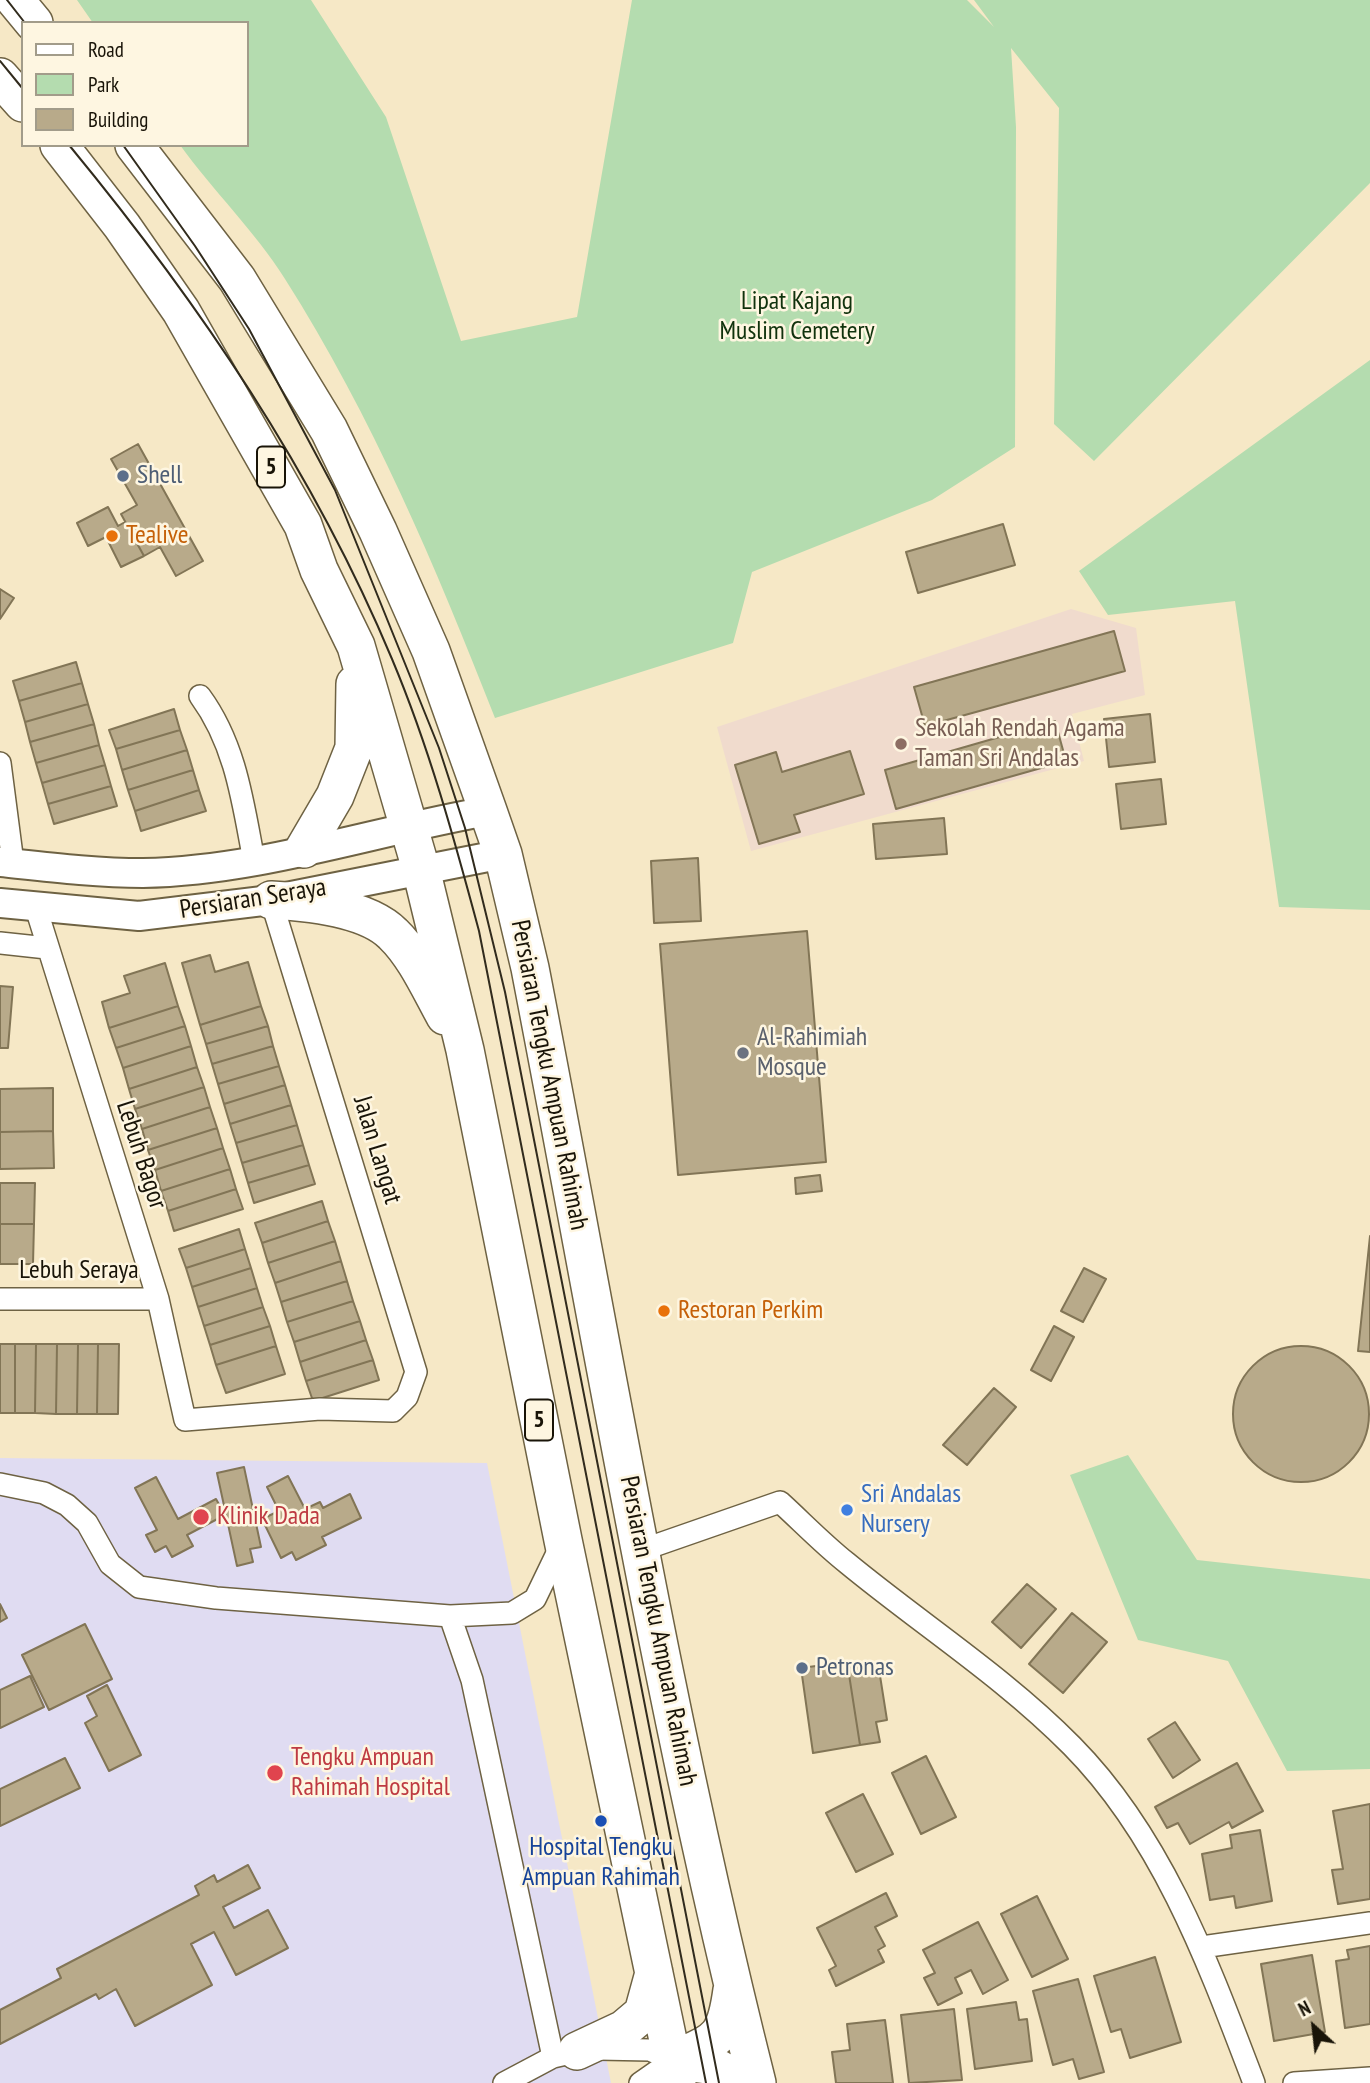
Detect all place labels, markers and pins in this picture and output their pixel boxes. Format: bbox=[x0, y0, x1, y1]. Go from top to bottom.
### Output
place label: Shell bbox=[137, 460, 182, 492]
marker: Shell bbox=[115, 468, 131, 484]
place label: Tealive bbox=[126, 520, 189, 552]
marker: Tealive bbox=[104, 528, 120, 544]
place label: Sekolah Rendah Agama Taman Sri Andalas bbox=[915, 713, 1125, 774]
marker: Sekolah Rendah Agama Taman Sri Andalas bbox=[893, 736, 909, 752]
place label: Al-Rahimiah Mosque bbox=[757, 1022, 867, 1084]
marker: Al-Rahimiah Mosque bbox=[735, 1045, 751, 1061]
place label: Restoran Perkim bbox=[678, 1295, 823, 1327]
marker: Restoran Perkim bbox=[656, 1303, 672, 1319]
place label: Sri Andalas Nursery bbox=[861, 1479, 961, 1540]
place label: Klinik Dada bbox=[217, 1501, 320, 1533]
marker: Sri Andalas Nursery bbox=[839, 1502, 855, 1518]
marker: Klinik Dada bbox=[191, 1507, 211, 1527]
place label: Petronas bbox=[816, 1652, 894, 1684]
marker: Petronas bbox=[794, 1660, 810, 1676]
place label: Tengku Ampuan Rahimah Hospital bbox=[291, 1742, 450, 1803]
marker: Tengku Ampuan Rahimah Hospital bbox=[265, 1763, 285, 1783]
marker: Hospital Tengku Ampuan Rahimah bbox=[593, 1813, 609, 1829]
place label: Hospital Tengku Ampuan Rahimah bbox=[522, 1832, 680, 1894]

